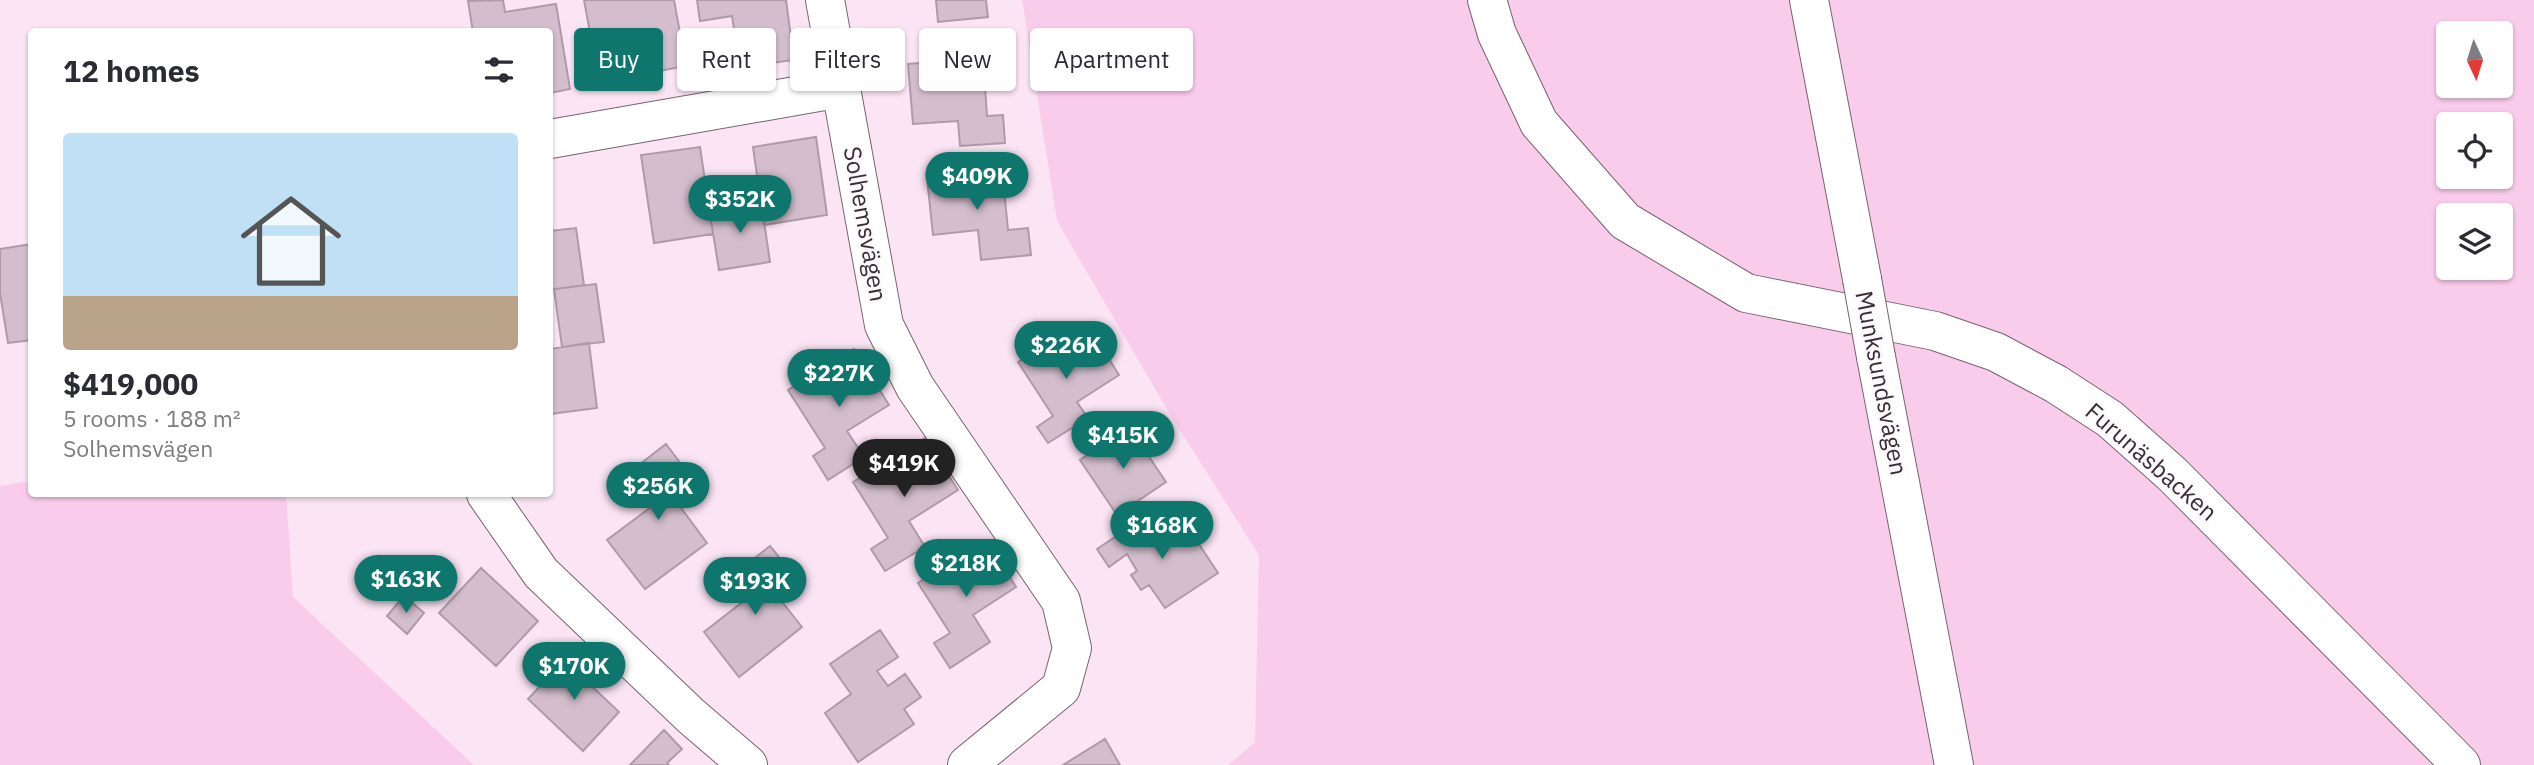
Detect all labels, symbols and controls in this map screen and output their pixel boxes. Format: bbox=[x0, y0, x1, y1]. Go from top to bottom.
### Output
north arrow bbox=[2436, 21, 2513, 98]
map controls bbox=[2436, 21, 2513, 280]
chip: Buy bbox=[574, 28, 663, 91]
chip: Rent bbox=[677, 28, 776, 91]
chip: Filters bbox=[790, 28, 905, 91]
chip: New bbox=[919, 28, 1016, 91]
chip: Apartment bbox=[1030, 28, 1193, 91]
text: 12 homes bbox=[63, 51, 200, 90]
icon: filters bbox=[480, 51, 518, 89]
button: locate bbox=[2436, 112, 2513, 189]
street label: Solhemsvägen bbox=[837, 144, 895, 304]
pin: $409K bbox=[928, 152, 1026, 212]
text: $409K bbox=[941, 160, 1013, 190]
pin: $352K bbox=[691, 176, 789, 235]
icon: home bbox=[228, 178, 354, 304]
text: $352K bbox=[704, 183, 776, 213]
button: layers bbox=[2436, 203, 2513, 280]
street label: Munksundsvägen bbox=[1848, 288, 1916, 478]
pin: $226K bbox=[1017, 322, 1115, 381]
text: $226K bbox=[1030, 329, 1102, 359]
pin: $227K bbox=[790, 350, 888, 409]
text: $227K bbox=[803, 357, 875, 387]
text: $419,000 bbox=[63, 364, 198, 403]
street label: Furunäsbacken bbox=[2079, 395, 2224, 527]
text: 5 rooms · 188 m² bbox=[63, 403, 241, 433]
pin: $415K bbox=[1074, 412, 1172, 471]
text: $415K bbox=[1087, 419, 1159, 449]
text: Solhemsvägen bbox=[63, 433, 213, 463]
pin: $419K bbox=[855, 440, 953, 499]
text: $419K bbox=[868, 447, 940, 477]
pin: $256K bbox=[609, 462, 707, 522]
text: $256K bbox=[622, 470, 694, 500]
pin: $168K bbox=[1113, 502, 1211, 561]
text: $168K bbox=[1126, 509, 1198, 539]
pin: $218K bbox=[917, 540, 1015, 599]
text: $218K bbox=[930, 547, 1002, 577]
pin: $163K bbox=[357, 556, 455, 615]
pin: $193K bbox=[706, 558, 804, 617]
text: $163K bbox=[370, 563, 442, 593]
text: $193K bbox=[719, 565, 791, 595]
pin: $170K bbox=[525, 642, 623, 702]
text: $170K bbox=[538, 650, 610, 680]

